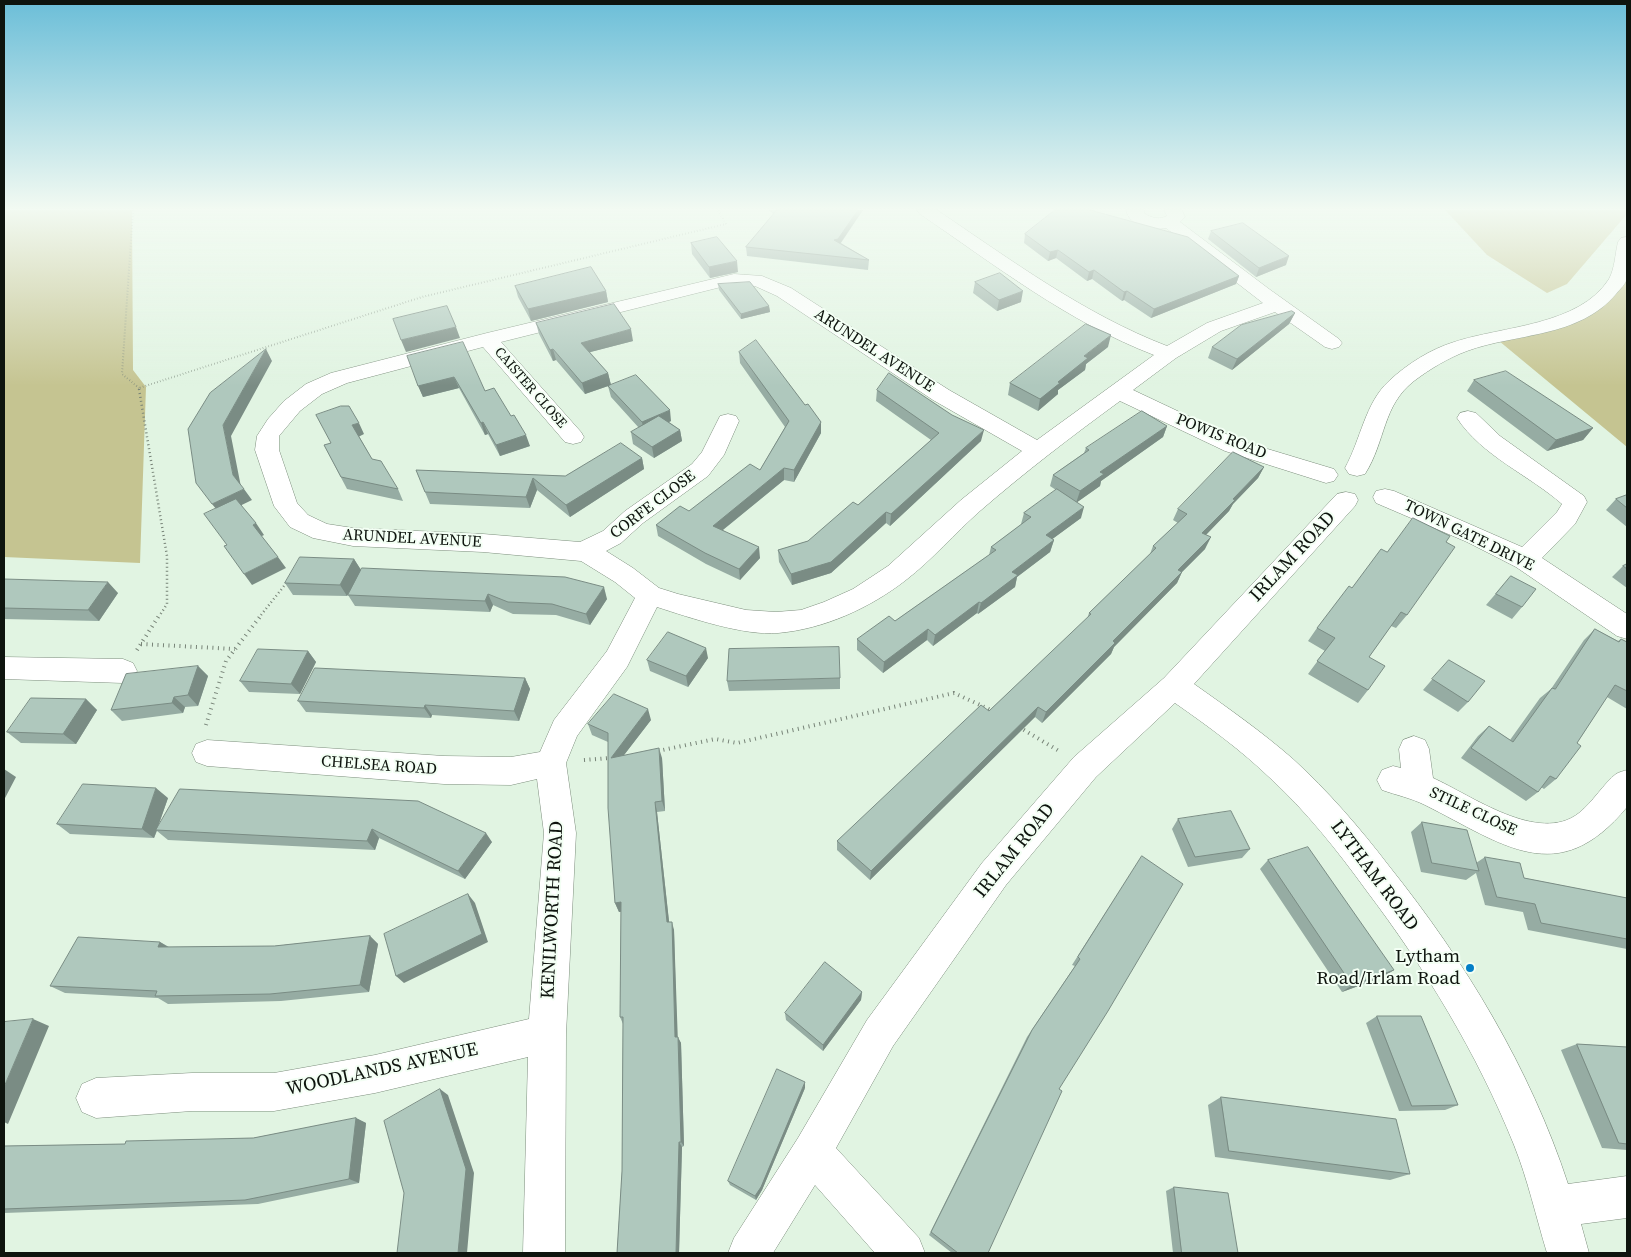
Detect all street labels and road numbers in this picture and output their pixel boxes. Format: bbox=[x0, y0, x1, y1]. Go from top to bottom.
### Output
street label: ARUNDEL AVENUE bbox=[811, 305, 937, 397]
street label: CAISTER CLOSE bbox=[490, 344, 570, 432]
street label: POWIS ROAD bbox=[1173, 410, 1269, 464]
street label: CORFE CLOSE bbox=[606, 467, 700, 543]
street label: TOWN GATE DRIVE bbox=[1401, 496, 1537, 576]
street label: IRLAM ROAD bbox=[1245, 507, 1341, 607]
street label: ARUNDEL AVENUE bbox=[342, 526, 482, 552]
street label: CHELSEA ROAD bbox=[320, 752, 438, 780]
street label: STILE CLOSE bbox=[1426, 783, 1520, 841]
street label: IRLAM ROAD bbox=[970, 799, 1060, 903]
street label: LYTHAM ROAD bbox=[1325, 816, 1423, 936]
street label: KENILWORTH ROAD bbox=[537, 820, 569, 1000]
street label: WOODLANDS AVENUE bbox=[284, 1039, 480, 1101]

